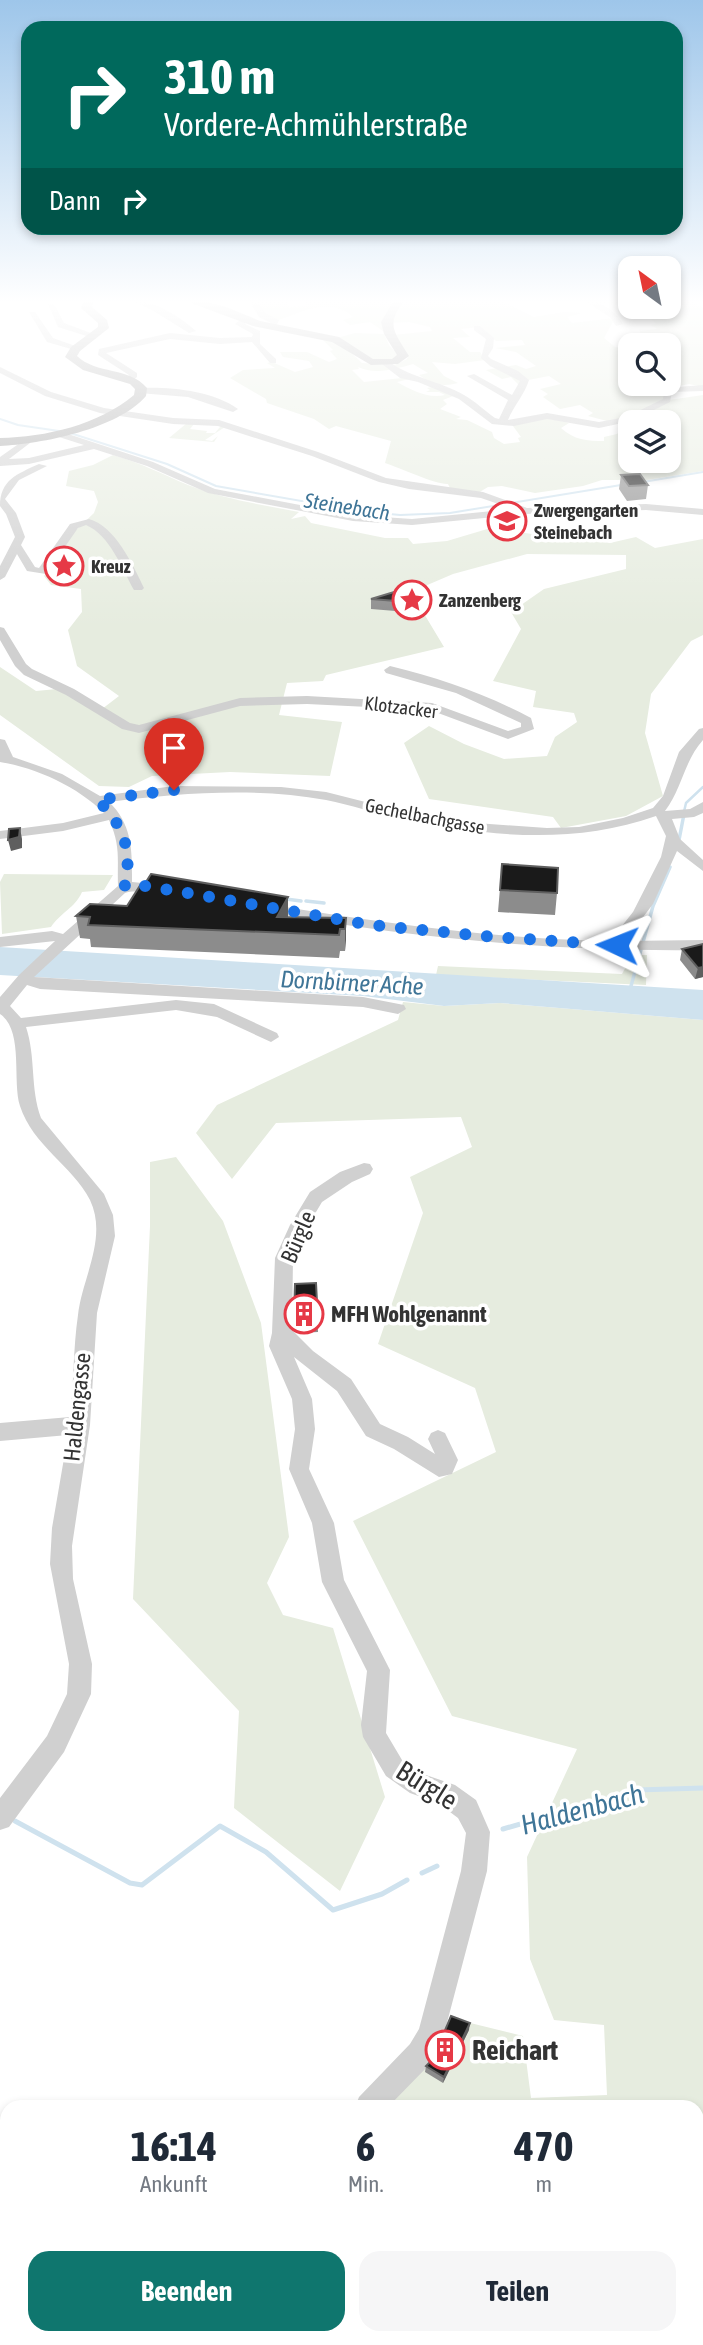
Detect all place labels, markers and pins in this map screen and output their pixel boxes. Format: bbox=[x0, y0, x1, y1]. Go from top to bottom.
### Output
place label: Zwergengarten Steinebach bbox=[534, 499, 638, 543]
school or university icon: Zwergengarten Steinebach bbox=[486, 500, 528, 542]
place icon: Kreuz bbox=[43, 545, 85, 587]
place label: Kreuz bbox=[91, 555, 131, 577]
place icon: Zanzenberg bbox=[391, 579, 433, 621]
place label: Zanzenberg bbox=[439, 589, 522, 611]
pin bbox=[144, 718, 204, 790]
building icon: MFH Wohlgenannt bbox=[283, 1293, 325, 1335]
place label: MFH Wohlgenannt bbox=[331, 1301, 487, 1327]
building icon: Reichart bbox=[424, 2029, 466, 2071]
place label: Reichart bbox=[472, 2034, 558, 2066]

